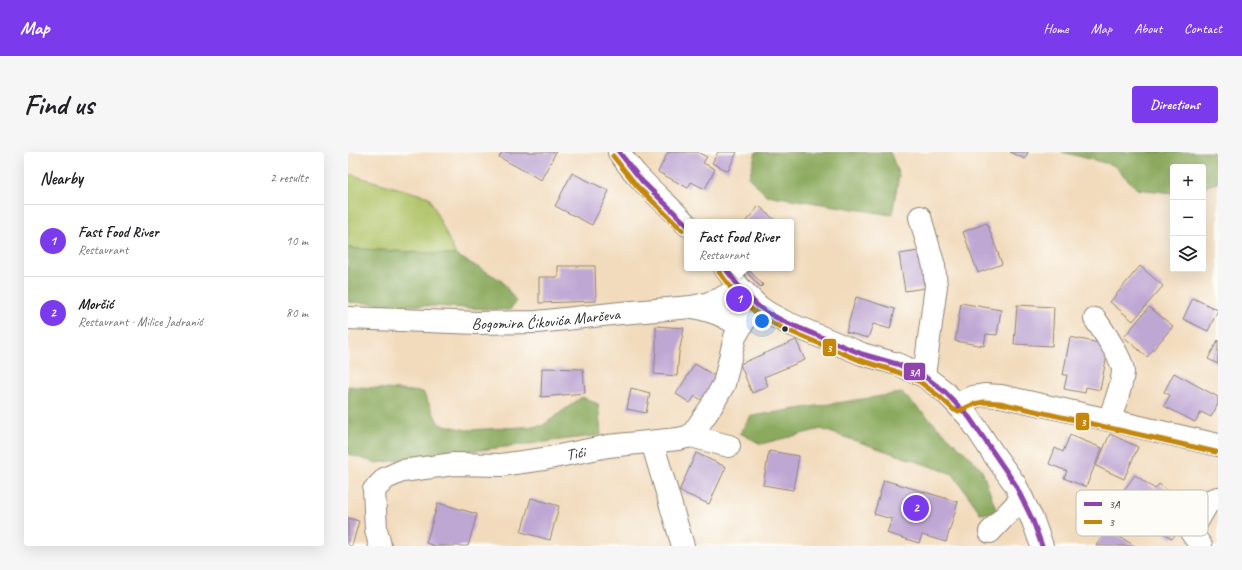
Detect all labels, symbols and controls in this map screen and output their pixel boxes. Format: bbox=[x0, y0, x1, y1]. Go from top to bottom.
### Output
text: Map bbox=[20, 16, 50, 40]
text: Home bbox=[1043, 20, 1069, 37]
text: Map bbox=[1091, 20, 1112, 37]
text: About bbox=[1134, 20, 1162, 37]
text: Contact bbox=[1184, 20, 1222, 37]
button: Directions bbox=[1132, 86, 1218, 123]
text: Find us bbox=[24, 87, 94, 122]
map controls bbox=[1170, 164, 1206, 272]
button: + bbox=[1170, 164, 1206, 200]
text: Nearby bbox=[40, 168, 83, 189]
text: 2 results bbox=[270, 170, 308, 186]
button: − bbox=[1170, 200, 1206, 236]
popup bbox=[684, 219, 794, 271]
text: Fast Food River bbox=[78, 223, 158, 242]
text: Fast Food River bbox=[699, 228, 779, 247]
text: 1 bbox=[50, 233, 56, 249]
text: 10 m bbox=[286, 233, 308, 249]
button: layers bbox=[1170, 236, 1206, 272]
text: Restaurant bbox=[78, 242, 128, 258]
text: Restaurant bbox=[699, 247, 749, 263]
pin: 1 bbox=[726, 284, 752, 314]
text: Morčić bbox=[78, 295, 113, 314]
street label: Bogomira Ćikovića Marčeva bbox=[471, 304, 622, 334]
text: 2 bbox=[50, 305, 56, 321]
text: 80 m bbox=[286, 305, 308, 321]
your location bbox=[752, 311, 772, 331]
text: Restaurant · Milice Jadranić bbox=[78, 314, 203, 330]
unlabelled marker bbox=[780, 324, 790, 334]
line badge: 3 bbox=[822, 338, 837, 357]
text: 3 bbox=[827, 341, 833, 355]
line badge: 3A bbox=[903, 362, 926, 381]
text: 3A bbox=[909, 365, 921, 379]
line badge: 3 bbox=[1075, 412, 1090, 431]
text: 3 bbox=[1081, 415, 1087, 429]
street label: Tići bbox=[564, 441, 589, 465]
legend bbox=[1076, 490, 1208, 536]
pin: 2 bbox=[903, 493, 929, 523]
text: 3A bbox=[1109, 497, 1120, 511]
text: 3 bbox=[1109, 515, 1115, 529]

